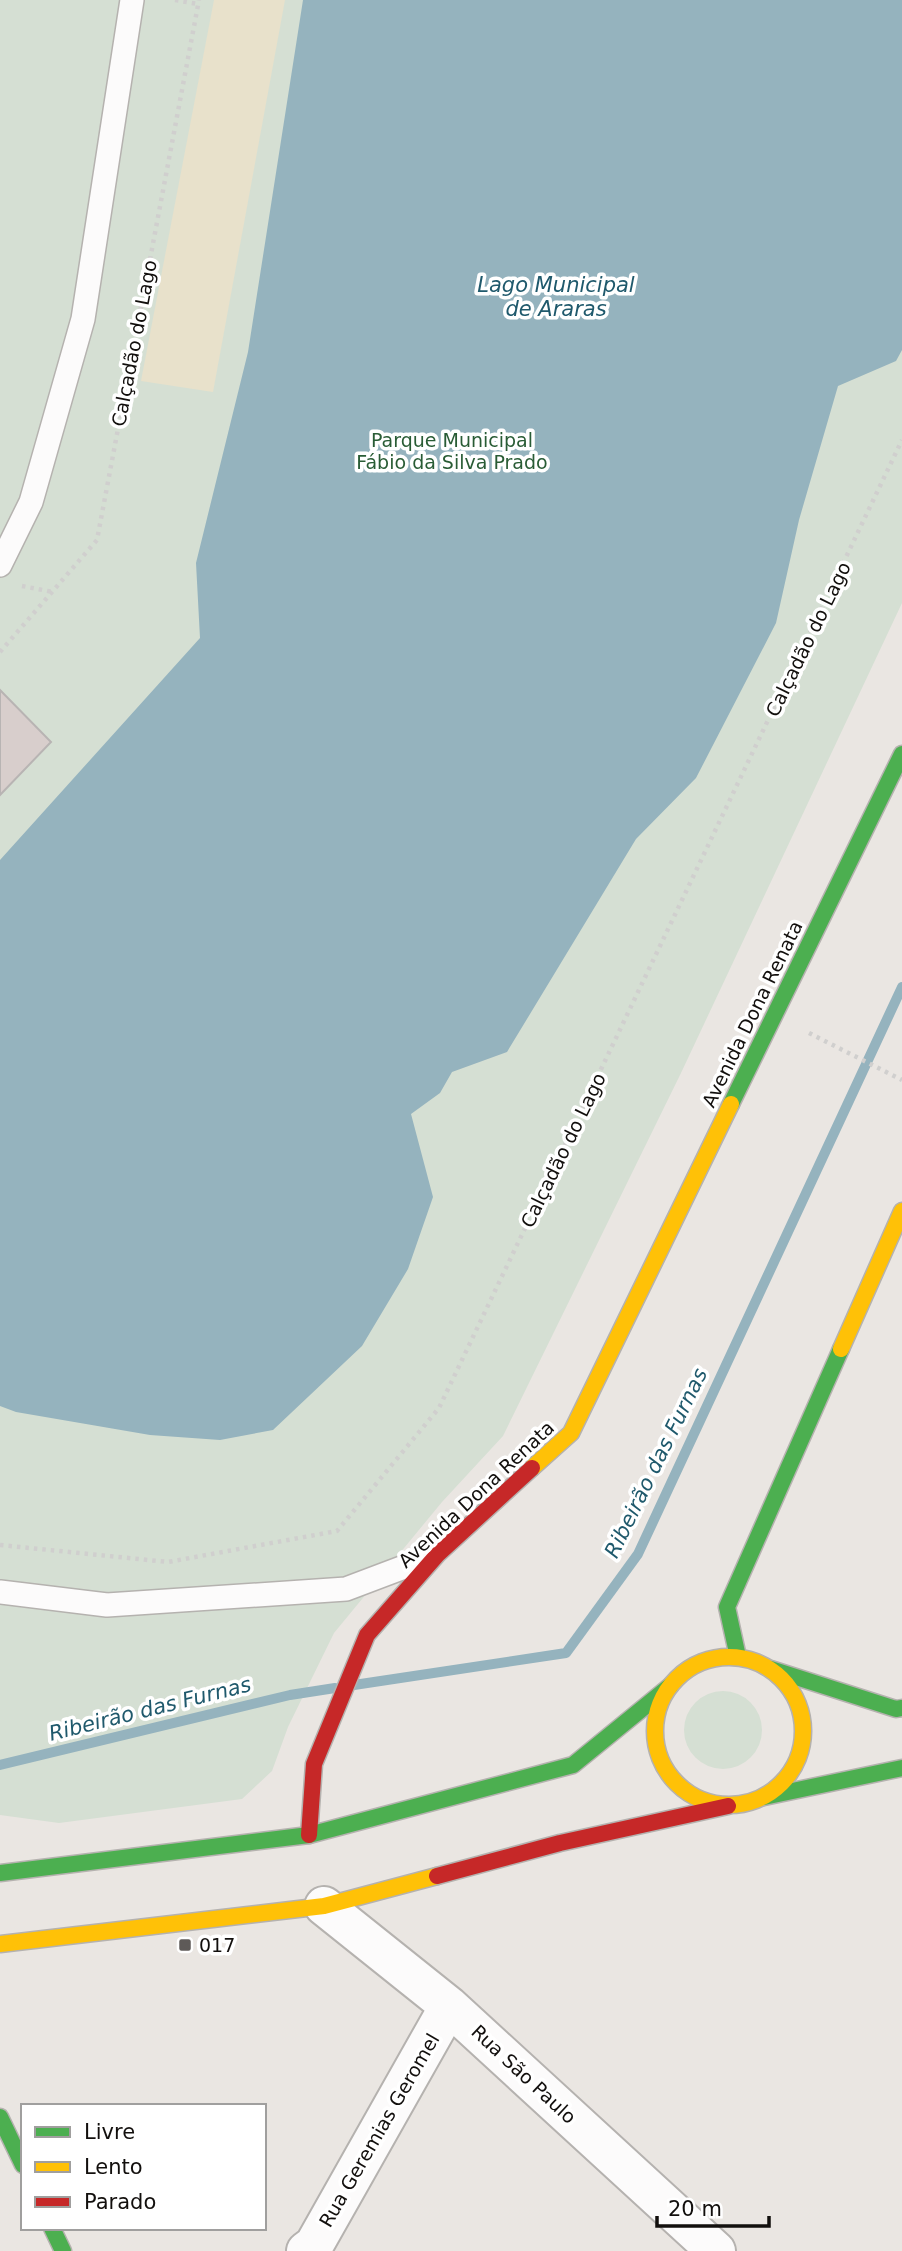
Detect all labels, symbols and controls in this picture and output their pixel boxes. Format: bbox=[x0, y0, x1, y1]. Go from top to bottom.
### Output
street label: Calçadão do Lago bbox=[107, 258, 161, 428]
water label: Lago Municipal de Araras bbox=[477, 273, 635, 321]
park label: Parque Municipal Fábio da Silva Prado bbox=[356, 429, 548, 473]
street label: Calçadão do Lago bbox=[761, 558, 855, 720]
street label: Avenida Dona Renata bbox=[697, 917, 807, 1111]
street label: Calçadão do Lago bbox=[516, 1069, 610, 1231]
water label: Ribeirão das Furnas bbox=[600, 1364, 712, 1562]
street label: Avenida Dona Renata bbox=[394, 1416, 558, 1572]
water label: Ribeirão das Furnas bbox=[46, 1672, 254, 1746]
place label: 017 bbox=[199, 1934, 235, 1956]
marker: 017 bbox=[177, 1937, 193, 1953]
street label: Rua São Paulo bbox=[467, 2020, 581, 2128]
street label: Rua Geremias Geromel bbox=[315, 2029, 443, 2231]
legend bbox=[21, 2104, 266, 2230]
text: Livre bbox=[84, 2120, 135, 2144]
text: Lento bbox=[84, 2155, 143, 2179]
scale bar bbox=[657, 2184, 769, 2228]
text: Parado bbox=[84, 2190, 156, 2214]
text: 20 m bbox=[668, 2197, 722, 2221]

